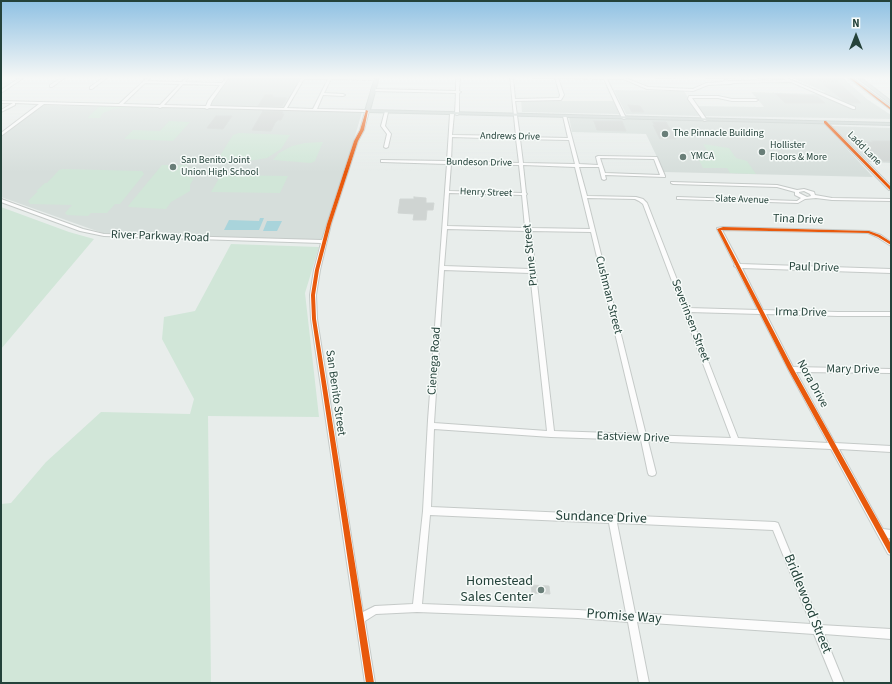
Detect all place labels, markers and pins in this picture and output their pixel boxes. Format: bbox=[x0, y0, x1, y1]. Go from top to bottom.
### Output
place label: The Pinnacle Building bbox=[673, 128, 764, 140]
marker: The Pinnacle Building bbox=[660, 129, 670, 139]
place label: Hollister Floors & More bbox=[770, 140, 827, 164]
marker: Hollister Floors & More bbox=[757, 147, 767, 157]
place label: YMCA bbox=[691, 151, 714, 163]
marker: YMCA bbox=[678, 152, 688, 162]
place label: San Benito Joint Union High School bbox=[181, 155, 258, 178]
marker: San Benito Joint Union High School bbox=[168, 162, 178, 172]
place label: Homestead Sales Center bbox=[460, 574, 533, 606]
marker: Homestead Sales Center bbox=[536, 585, 546, 595]

